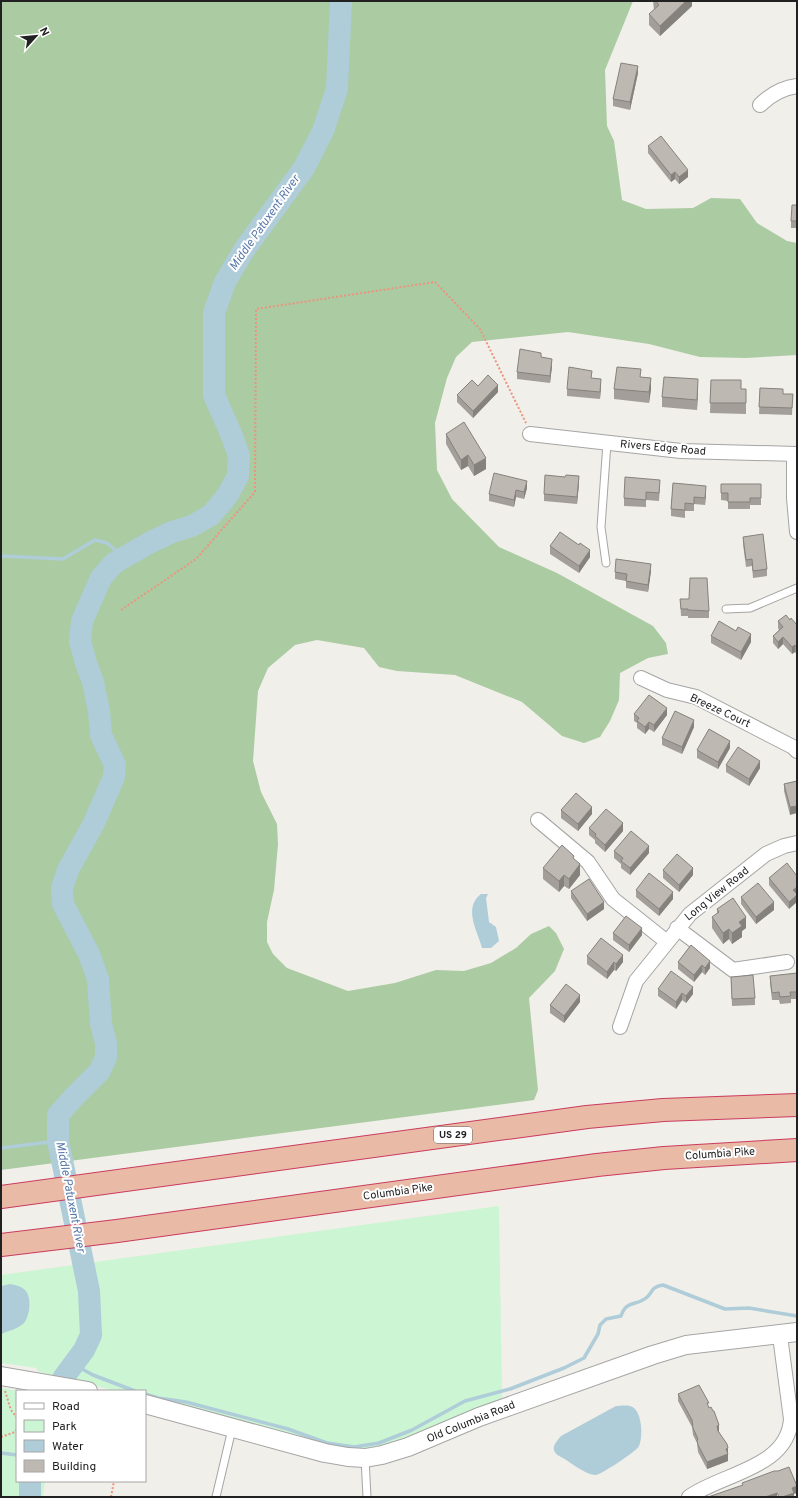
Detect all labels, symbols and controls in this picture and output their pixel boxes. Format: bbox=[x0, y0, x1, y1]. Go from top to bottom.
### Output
north arrow bbox=[16, 16, 56, 56]
text: N bbox=[36, 25, 52, 39]
water label: Middle Patuxent River bbox=[226, 171, 305, 274]
street label: Rivers Edge Road bbox=[619, 437, 707, 459]
street label: Breeze Court bbox=[687, 691, 753, 731]
street label: Long View Road bbox=[682, 864, 752, 924]
road number: US 29 bbox=[434, 1127, 472, 1143]
water label: Middle Patuxent River bbox=[51, 1140, 89, 1255]
street label: Columbia Pike bbox=[684, 1145, 756, 1163]
street label: Columbia Pike bbox=[362, 1180, 434, 1204]
legend bbox=[16, 1390, 146, 1482]
street label: Old Columbia Road bbox=[425, 1398, 517, 1446]
text: Road bbox=[52, 1399, 80, 1415]
text: Park bbox=[52, 1419, 77, 1435]
text: Water bbox=[52, 1439, 84, 1455]
text: Building bbox=[52, 1459, 96, 1475]

